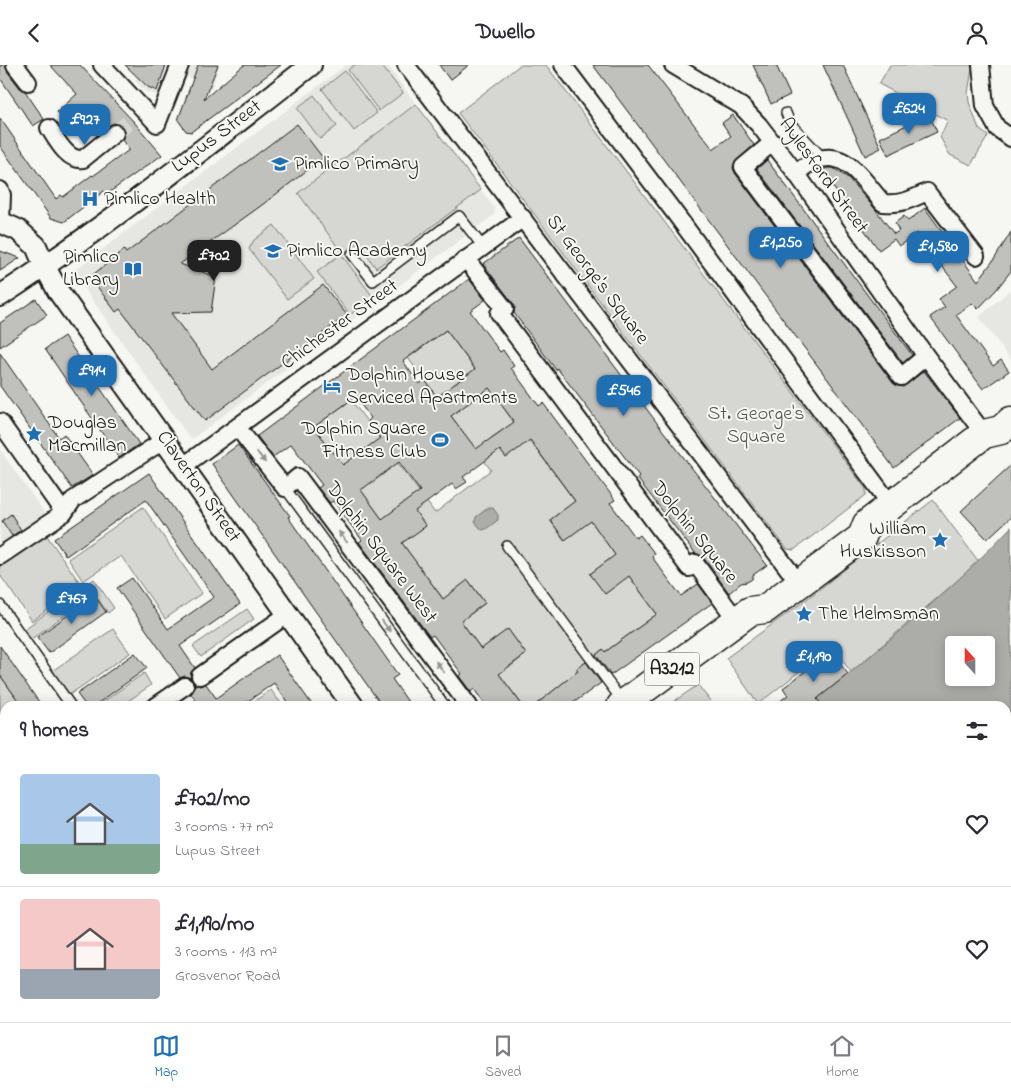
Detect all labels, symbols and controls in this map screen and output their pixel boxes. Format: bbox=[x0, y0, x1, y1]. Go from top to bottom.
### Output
text: Dwello bbox=[476, 17, 535, 49]
icon: back bbox=[20, 19, 48, 47]
icon: person bbox=[963, 19, 991, 47]
street label: Lupus Street bbox=[166, 93, 269, 181]
pin: £624 bbox=[879, 93, 939, 135]
text: £624 bbox=[893, 97, 925, 121]
pin: £927 bbox=[55, 103, 115, 146]
text: £927 bbox=[70, 108, 100, 132]
street label: Aylesford Street bbox=[771, 112, 875, 240]
place label: Pimlico Primary bbox=[294, 150, 419, 179]
school or university icon: Pimlico Primary bbox=[270, 154, 290, 174]
place label: Pimlico Health bbox=[104, 185, 216, 214]
hospital icon: Pimlico Health bbox=[80, 189, 100, 209]
street label: St George's Square bbox=[538, 209, 656, 352]
pin: £1,250 bbox=[740, 227, 822, 269]
text: £1,250 bbox=[760, 231, 802, 255]
pin: £1,580 bbox=[897, 231, 979, 273]
text: £1,580 bbox=[918, 235, 958, 259]
place label: Pimlico Academy bbox=[287, 237, 427, 266]
pin: £702 bbox=[184, 239, 244, 282]
school or university icon: Pimlico Academy bbox=[263, 241, 283, 261]
place label: Pimlico Library bbox=[63, 243, 119, 295]
text: £702 bbox=[198, 244, 230, 268]
library icon: Pimlico Library bbox=[123, 259, 143, 279]
street label: Chichester Street bbox=[275, 272, 405, 378]
pin: £914 bbox=[62, 355, 122, 397]
text: £914 bbox=[79, 359, 105, 383]
place label: Dolphin House Serviced Apartments bbox=[345, 361, 518, 413]
pin: £546 bbox=[594, 375, 654, 417]
hotel icon: Dolphin House Serviced Apartments bbox=[322, 376, 342, 396]
text: £546 bbox=[608, 379, 640, 403]
park label: St. George's Square bbox=[708, 400, 804, 452]
place label: Douglas Macmillan bbox=[47, 409, 126, 461]
place label: Dolphin Square Fitness Club bbox=[300, 415, 426, 467]
place icon: Douglas Macmillan bbox=[24, 424, 44, 444]
street label: Claverton Street bbox=[149, 425, 248, 549]
sports icon: Dolphin Square Fitness Club bbox=[430, 430, 450, 450]
one-way arrow bbox=[256, 450, 266, 464]
street label: Dolphin Square West bbox=[317, 475, 444, 630]
street label: Dolphin Square bbox=[643, 475, 744, 591]
place label: William Huskisson bbox=[840, 515, 926, 567]
one-way arrow bbox=[338, 530, 348, 544]
place icon: William Huskisson bbox=[930, 530, 950, 550]
pin: £767 bbox=[42, 583, 102, 625]
text: £767 bbox=[57, 587, 87, 611]
place label: The Helmsman bbox=[818, 600, 939, 629]
place icon: The Helmsman bbox=[794, 604, 814, 624]
one-way arrow bbox=[381, 619, 391, 632]
north arrow bbox=[945, 636, 995, 686]
map controls bbox=[945, 636, 995, 686]
pin: £1,190 bbox=[773, 641, 855, 683]
text: £1,190 bbox=[797, 645, 831, 669]
road number: A3212 bbox=[644, 653, 700, 685]
one-way arrow bbox=[434, 661, 445, 674]
text: 9 homes bbox=[20, 716, 89, 746]
icon: filters bbox=[963, 717, 991, 745]
text: £702/mo bbox=[175, 785, 250, 815]
icon: home bbox=[60, 794, 120, 854]
icon: heart bbox=[963, 810, 991, 838]
text: 3 rooms · 77 m² bbox=[175, 815, 274, 839]
text: Lupus Street bbox=[175, 839, 260, 863]
text: £1,190/mo bbox=[175, 910, 254, 940]
icon: home bbox=[60, 919, 120, 979]
icon: heart bbox=[963, 935, 991, 963]
text: 3 rooms · 113 m² bbox=[175, 940, 277, 964]
text: Grosvenor Road bbox=[175, 964, 280, 988]
tab: Map bbox=[152, 1032, 180, 1083]
tab: Saved bbox=[485, 1032, 521, 1083]
tab: Home bbox=[826, 1032, 859, 1083]

